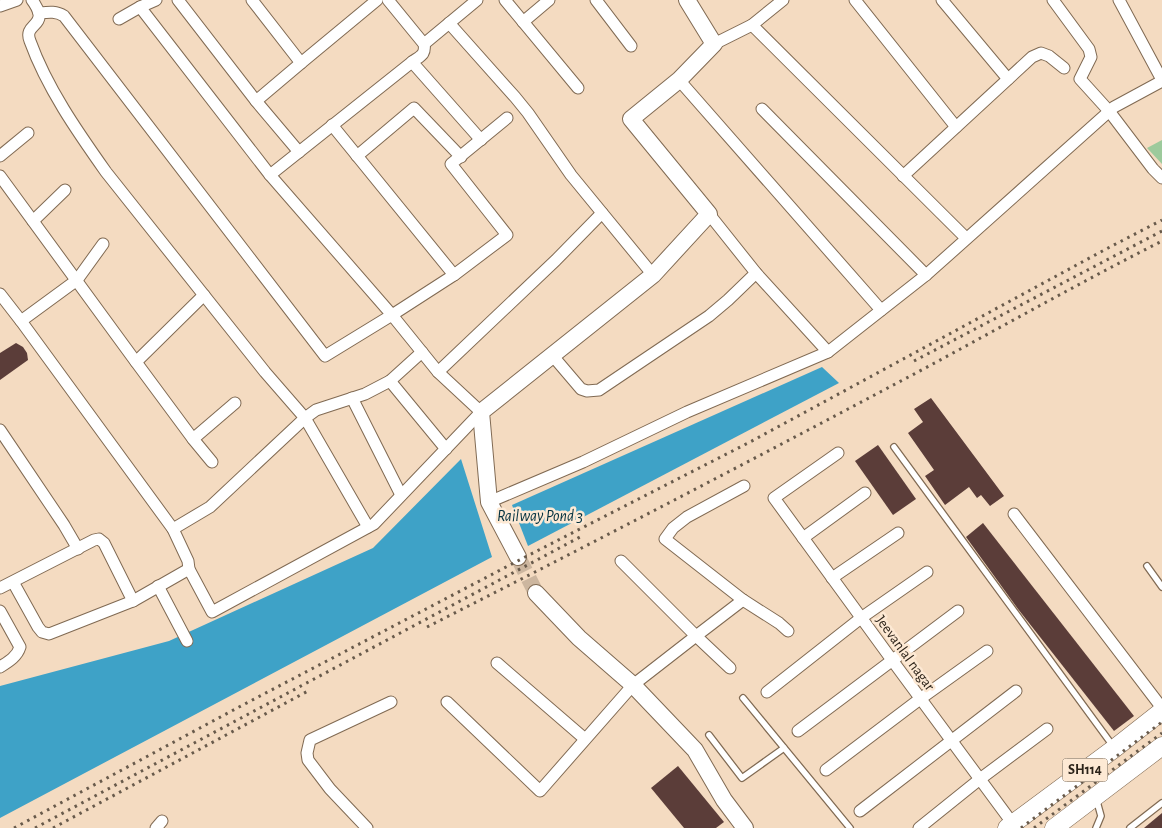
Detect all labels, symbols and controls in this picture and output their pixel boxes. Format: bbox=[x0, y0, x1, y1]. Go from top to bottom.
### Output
water label: Railway Pond 3 bbox=[497, 508, 583, 524]
street label: Jeevanlal nagar bbox=[873, 613, 937, 694]
road number: SH114 bbox=[1062, 758, 1108, 782]

